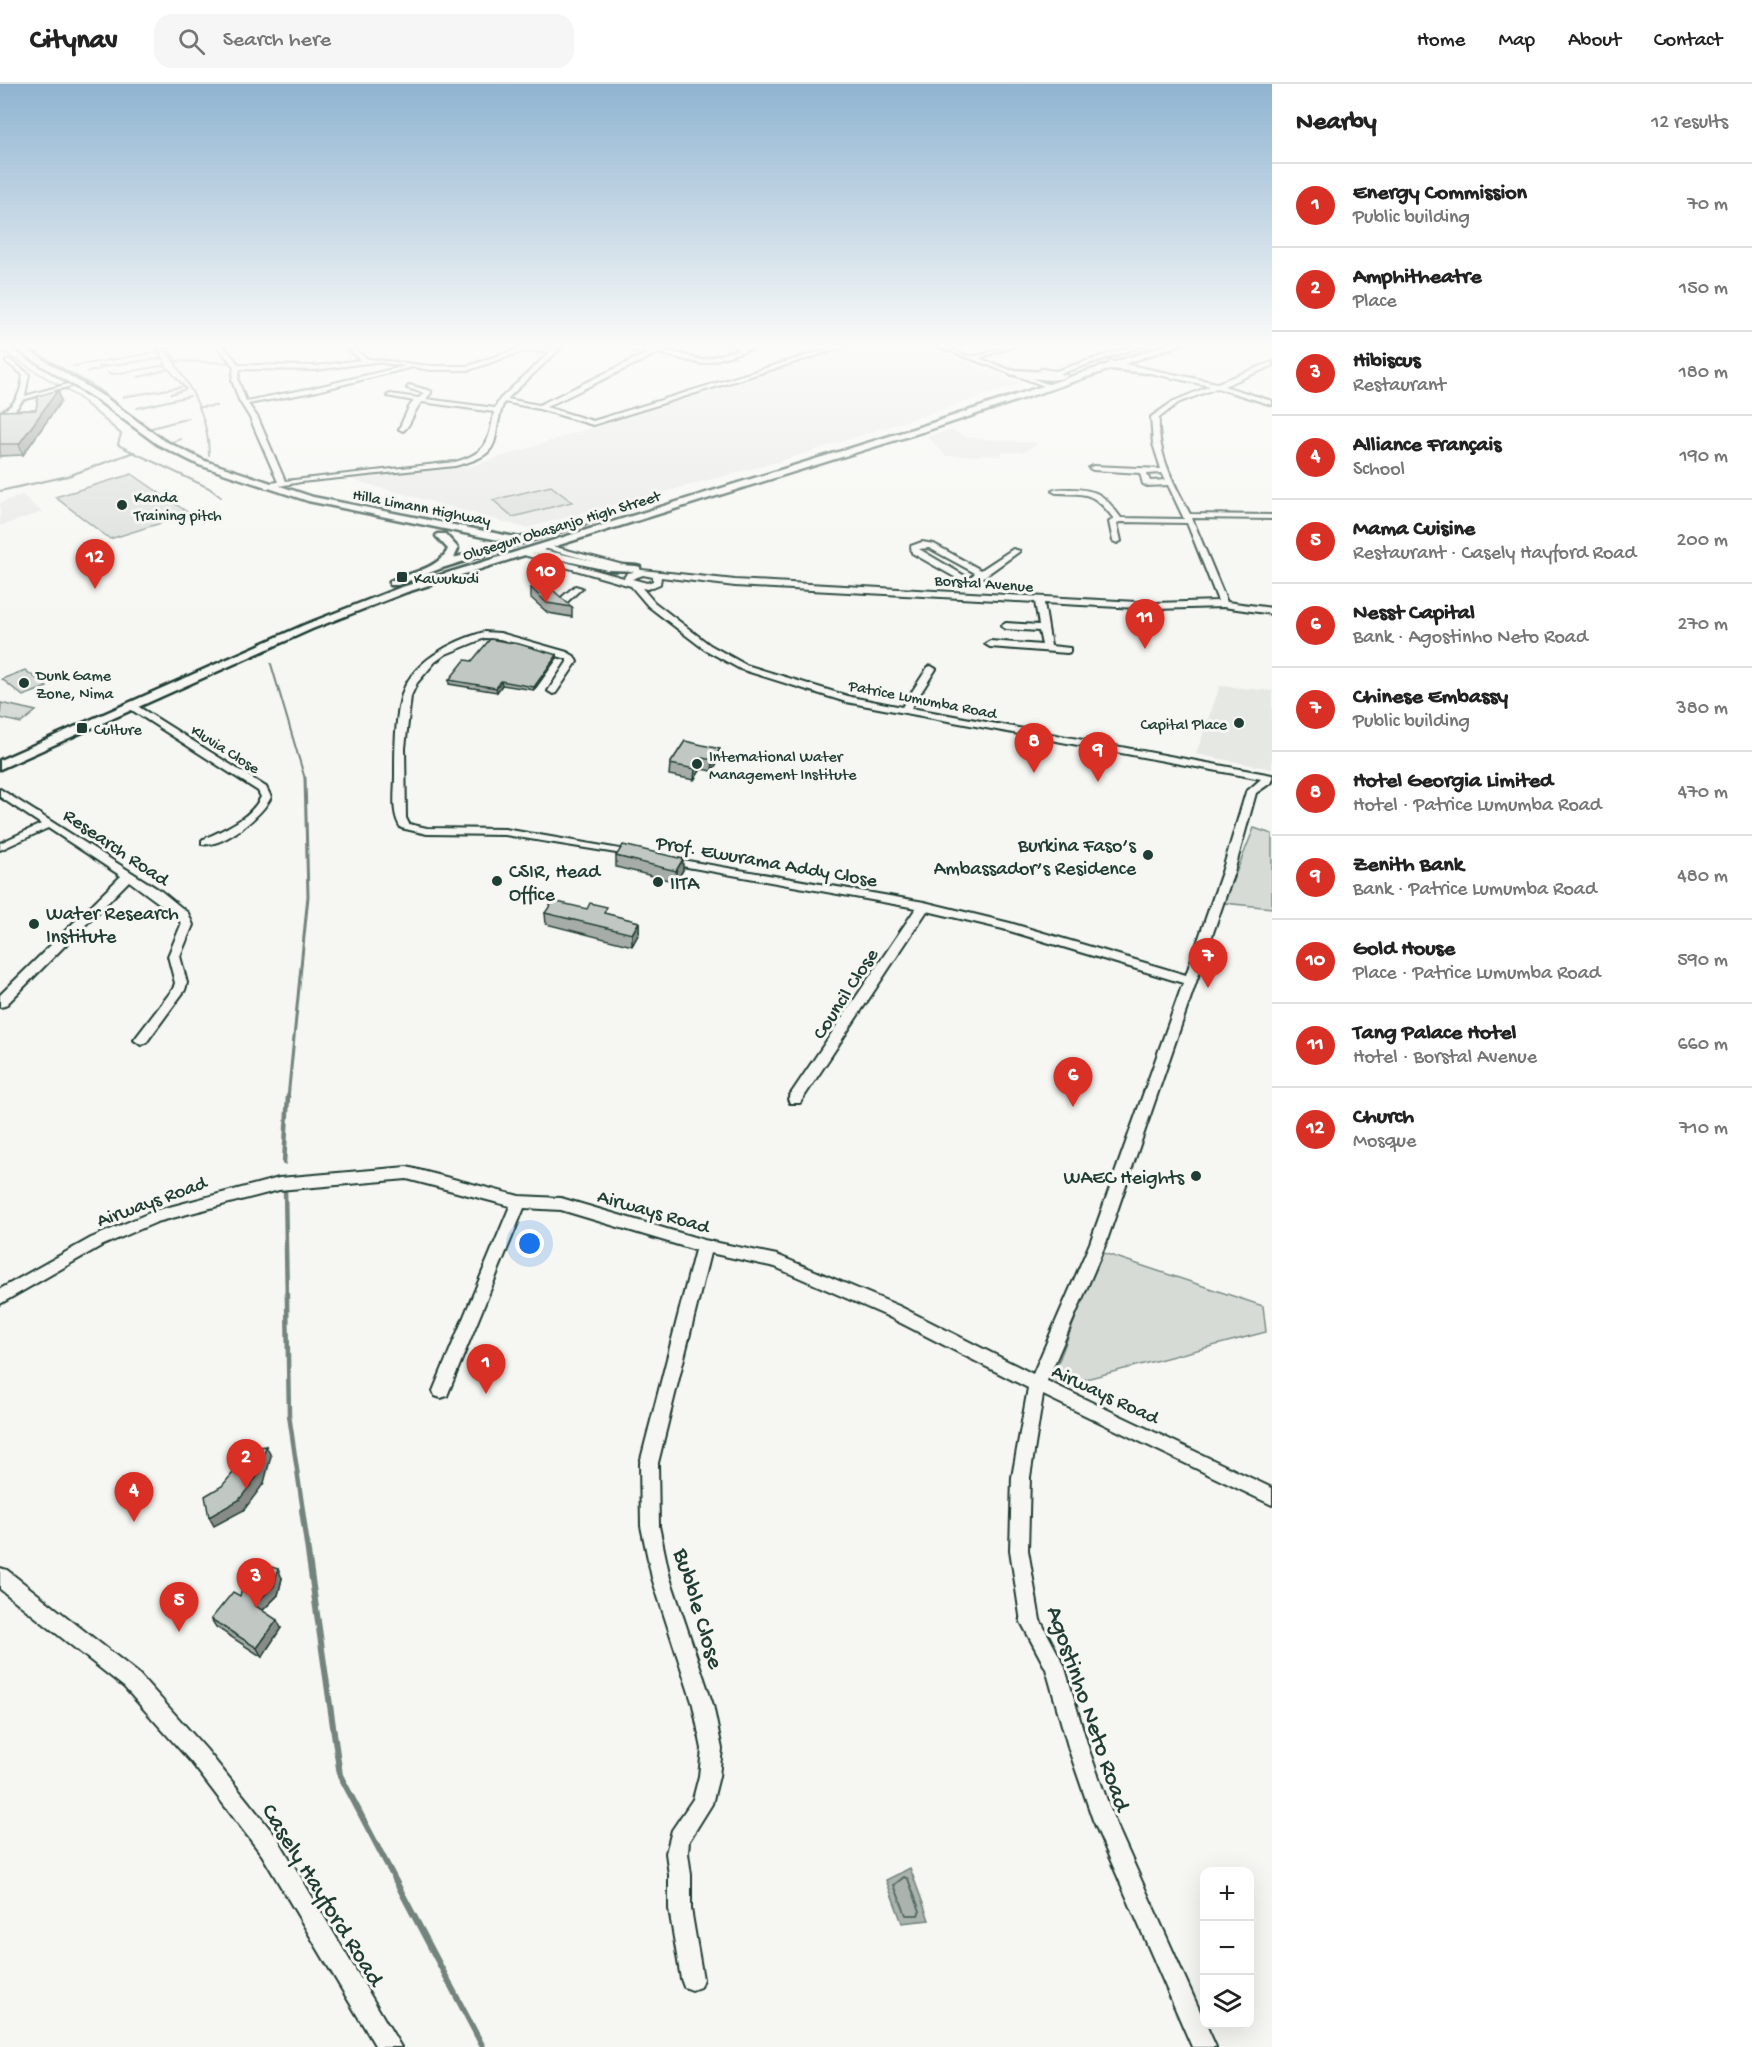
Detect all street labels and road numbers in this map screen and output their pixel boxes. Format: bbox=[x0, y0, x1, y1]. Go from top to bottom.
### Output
street label: Hilla Limann Highway bbox=[351, 487, 492, 532]
street label: Olusegun Obasanjo High Street bbox=[461, 488, 665, 566]
street label: Borstal Avenue bbox=[933, 572, 1034, 598]
street label: Patrice Lumumba Road bbox=[846, 678, 1000, 725]
street label: Kluvia Close bbox=[186, 722, 263, 780]
street label: Research Road bbox=[58, 805, 174, 894]
street label: Prof. Ewurama Addy Close bbox=[653, 832, 880, 894]
street label: Council Close bbox=[809, 945, 885, 1045]
street label: Airways Road bbox=[94, 1172, 213, 1234]
street label: Airways Road bbox=[594, 1186, 714, 1241]
street label: Airways Road bbox=[1047, 1361, 1164, 1432]
street label: Bubble Close bbox=[664, 1544, 729, 1673]
street label: Agostinho Neto Road bbox=[1038, 1603, 1136, 1817]
street label: Casely Hayford Road bbox=[253, 1799, 390, 1994]

